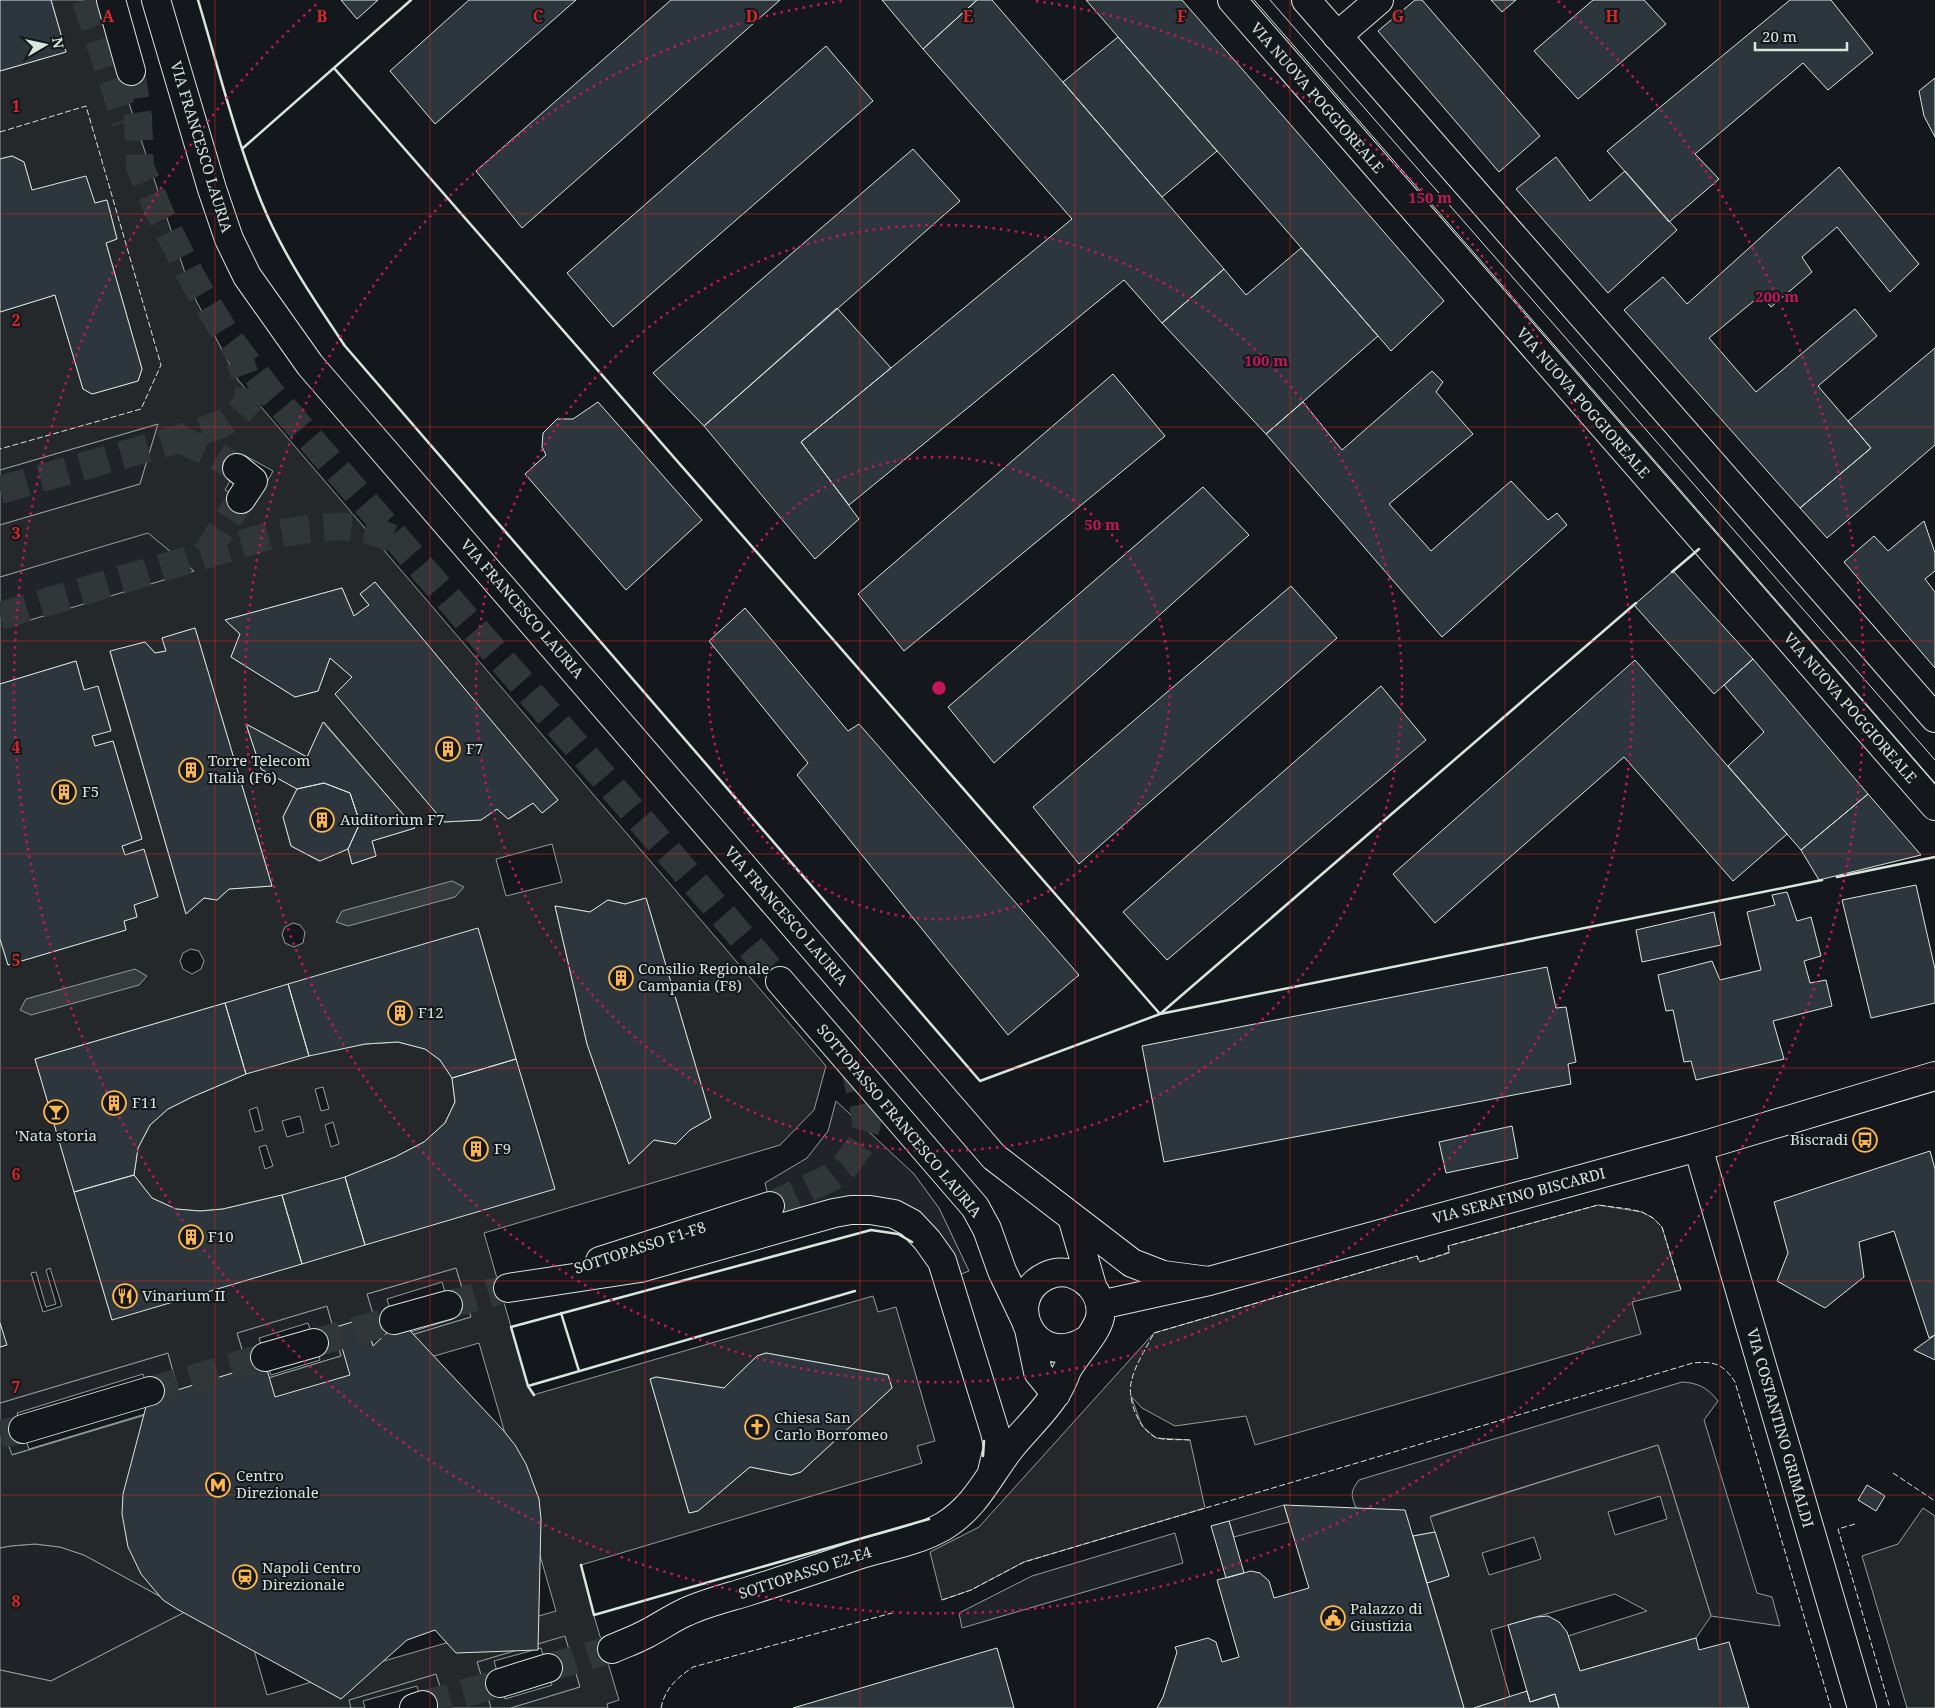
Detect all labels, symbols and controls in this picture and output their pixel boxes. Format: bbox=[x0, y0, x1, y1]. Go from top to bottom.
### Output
text: A bbox=[102, 5, 115, 27]
text: B bbox=[317, 5, 328, 27]
text: C bbox=[533, 5, 544, 27]
text: D bbox=[746, 5, 758, 27]
text: E bbox=[963, 5, 973, 27]
text: F bbox=[1177, 5, 1187, 27]
text: G bbox=[1392, 5, 1404, 27]
text: H bbox=[1605, 5, 1619, 27]
street label: VIA NUOVA POGGIOREALE bbox=[1247, 18, 1389, 177]
north arrow bbox=[20, 20, 70, 70]
scale bar bbox=[1755, 20, 1848, 52]
text: 20 m bbox=[1762, 26, 1797, 46]
text: N bbox=[48, 36, 69, 50]
street label: VIA FRANCESCO LAURIA bbox=[166, 59, 238, 235]
text: 1 bbox=[11, 95, 21, 117]
text: 150 m bbox=[1408, 187, 1452, 207]
text: 200 m bbox=[1755, 286, 1799, 306]
text: 2 bbox=[11, 309, 21, 331]
street label: VIA NUOVA POGGIOREALE bbox=[1513, 323, 1655, 482]
text: 100 m bbox=[1244, 350, 1288, 370]
text: 50 m bbox=[1084, 514, 1120, 534]
text: 3 bbox=[11, 522, 21, 544]
street label: VIA FRANCESCO LAURIA bbox=[457, 535, 589, 682]
street label: VIA NUOVA POGGIOREALE bbox=[1780, 628, 1922, 787]
centre of rings bbox=[930, 679, 948, 697]
text: 4 bbox=[11, 736, 21, 758]
building icon: F7 bbox=[435, 736, 461, 762]
place label: F7 bbox=[466, 738, 483, 758]
place label: Torre Telecom Italia (F6) bbox=[208, 750, 311, 787]
building icon: Torre Telecom Italia (F6) bbox=[178, 757, 204, 783]
building icon: F5 bbox=[51, 779, 77, 805]
place label: F5 bbox=[82, 781, 99, 801]
building icon: Auditorium F7 bbox=[309, 807, 335, 833]
place label: Auditorium F7 bbox=[340, 809, 444, 829]
street label: VIA FRANCESCO LAURIA bbox=[721, 842, 853, 989]
text: 5 bbox=[11, 949, 21, 971]
place label: Consilio Regionale Campania (F8) bbox=[638, 958, 769, 995]
building icon: Consilio Regionale Campania (F8) bbox=[608, 965, 634, 991]
building icon: F12 bbox=[387, 1000, 413, 1026]
place label: F12 bbox=[418, 1002, 444, 1022]
street label: SOTTOPASSO FRANCESCO LAURIA bbox=[813, 1020, 987, 1221]
building icon: F11 bbox=[101, 1090, 127, 1116]
place label: F11 bbox=[132, 1092, 158, 1112]
bar icon: 'Nata storia bbox=[43, 1099, 69, 1125]
place label: 'Nata storia bbox=[15, 1125, 97, 1145]
bus stop icon: Biscradi bbox=[1852, 1127, 1878, 1153]
place label: Biscradi bbox=[1790, 1129, 1848, 1149]
building icon: F9 bbox=[463, 1136, 489, 1162]
place label: F9 bbox=[494, 1138, 511, 1158]
street label: VIA SERAFINO BISCARDI bbox=[1430, 1162, 1607, 1228]
text: 6 bbox=[11, 1163, 21, 1185]
street label: SOTTOPASSO F1-F8 bbox=[571, 1216, 708, 1278]
building icon: F10 bbox=[178, 1224, 204, 1250]
place label: F10 bbox=[208, 1226, 234, 1246]
restaurant icon: Vinarium II bbox=[112, 1283, 138, 1309]
place label: Vinarium II bbox=[142, 1285, 226, 1305]
street label: VIA COSTANTINO GRIMALDI bbox=[1743, 1326, 1819, 1530]
text: 7 bbox=[11, 1376, 21, 1398]
place label: Chiesa San Carlo Borromeo bbox=[774, 1407, 888, 1444]
church icon: Chiesa San Carlo Borromeo bbox=[744, 1414, 770, 1440]
place label: Centro Direzionale bbox=[236, 1465, 319, 1502]
metro station icon: Centro Direzionale bbox=[205, 1472, 231, 1498]
street label: SOTTOPASSO E2-E4 bbox=[736, 1541, 874, 1603]
place label: Napoli Centro Direzionale bbox=[262, 1557, 361, 1594]
station icon: Napoli Centro Direzionale bbox=[232, 1564, 258, 1590]
text: 8 bbox=[11, 1590, 21, 1612]
place label: Palazzo di Giustizia bbox=[1350, 1598, 1423, 1635]
public building icon: Palazzo di Giustizia bbox=[1320, 1605, 1346, 1631]

